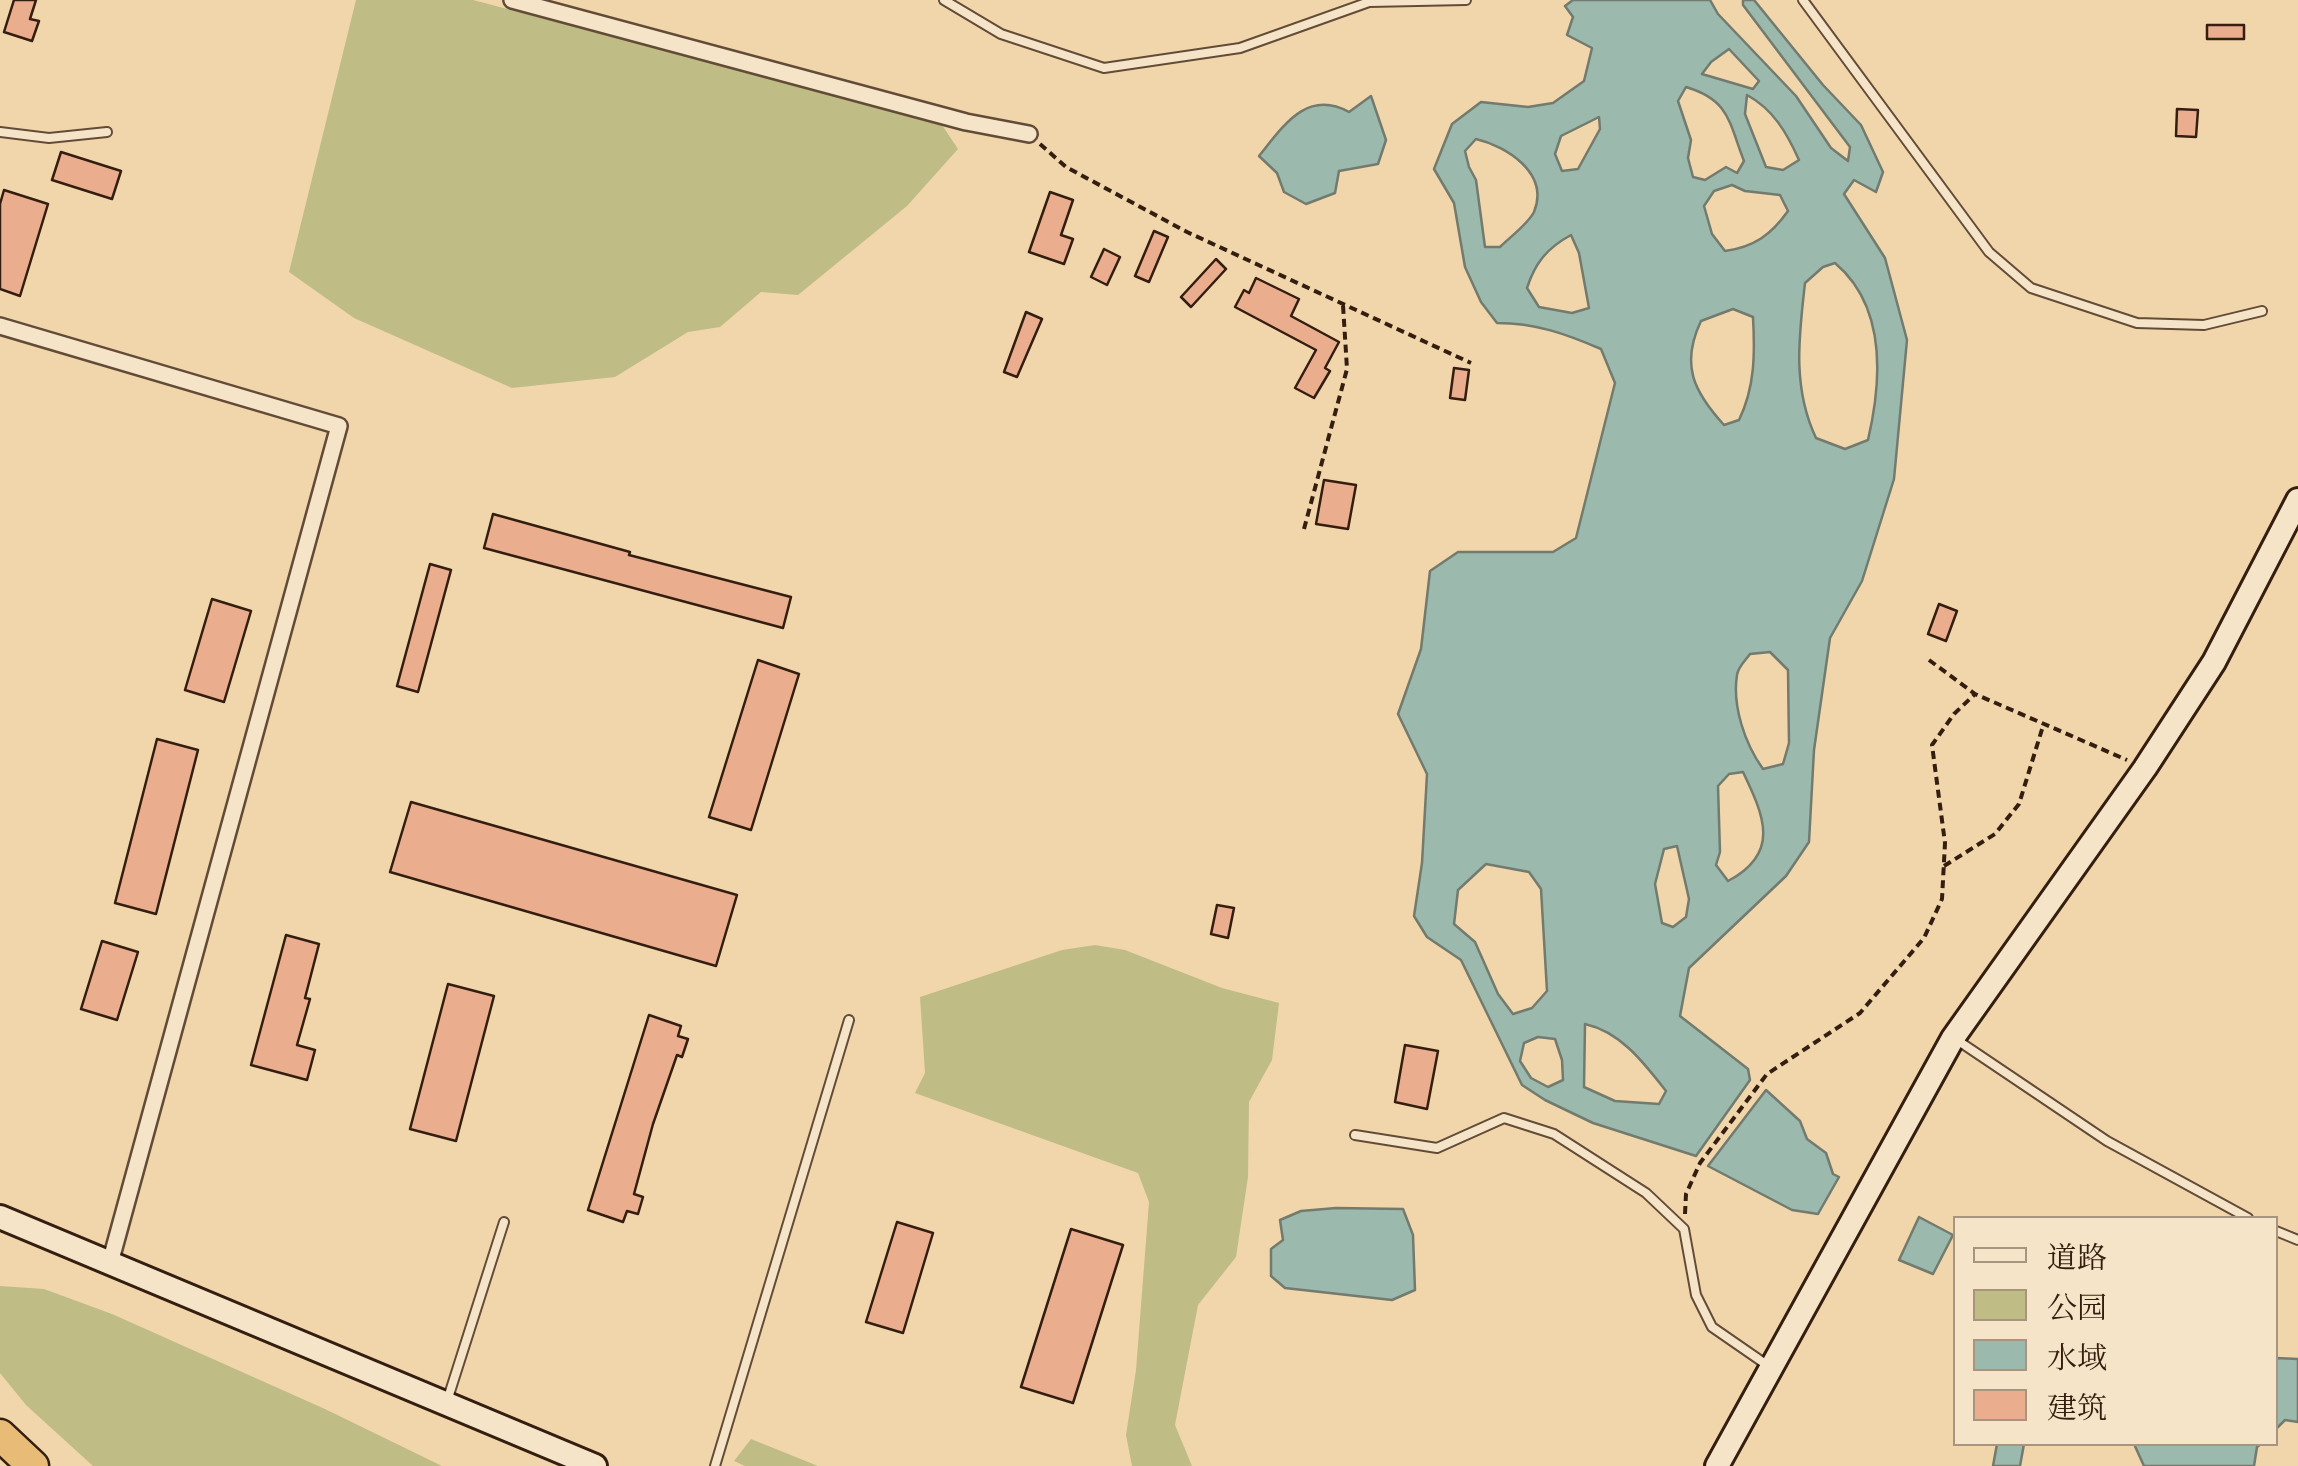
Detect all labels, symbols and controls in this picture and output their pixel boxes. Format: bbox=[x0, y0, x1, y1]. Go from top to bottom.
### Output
legend bbox=[1953, 1216, 2278, 1446]
text: 道路 bbox=[2047, 1240, 2107, 1277]
text: 公园 bbox=[2047, 1290, 2107, 1327]
text: 水域 bbox=[2047, 1340, 2107, 1377]
text: 建筑 bbox=[2047, 1390, 2107, 1427]

